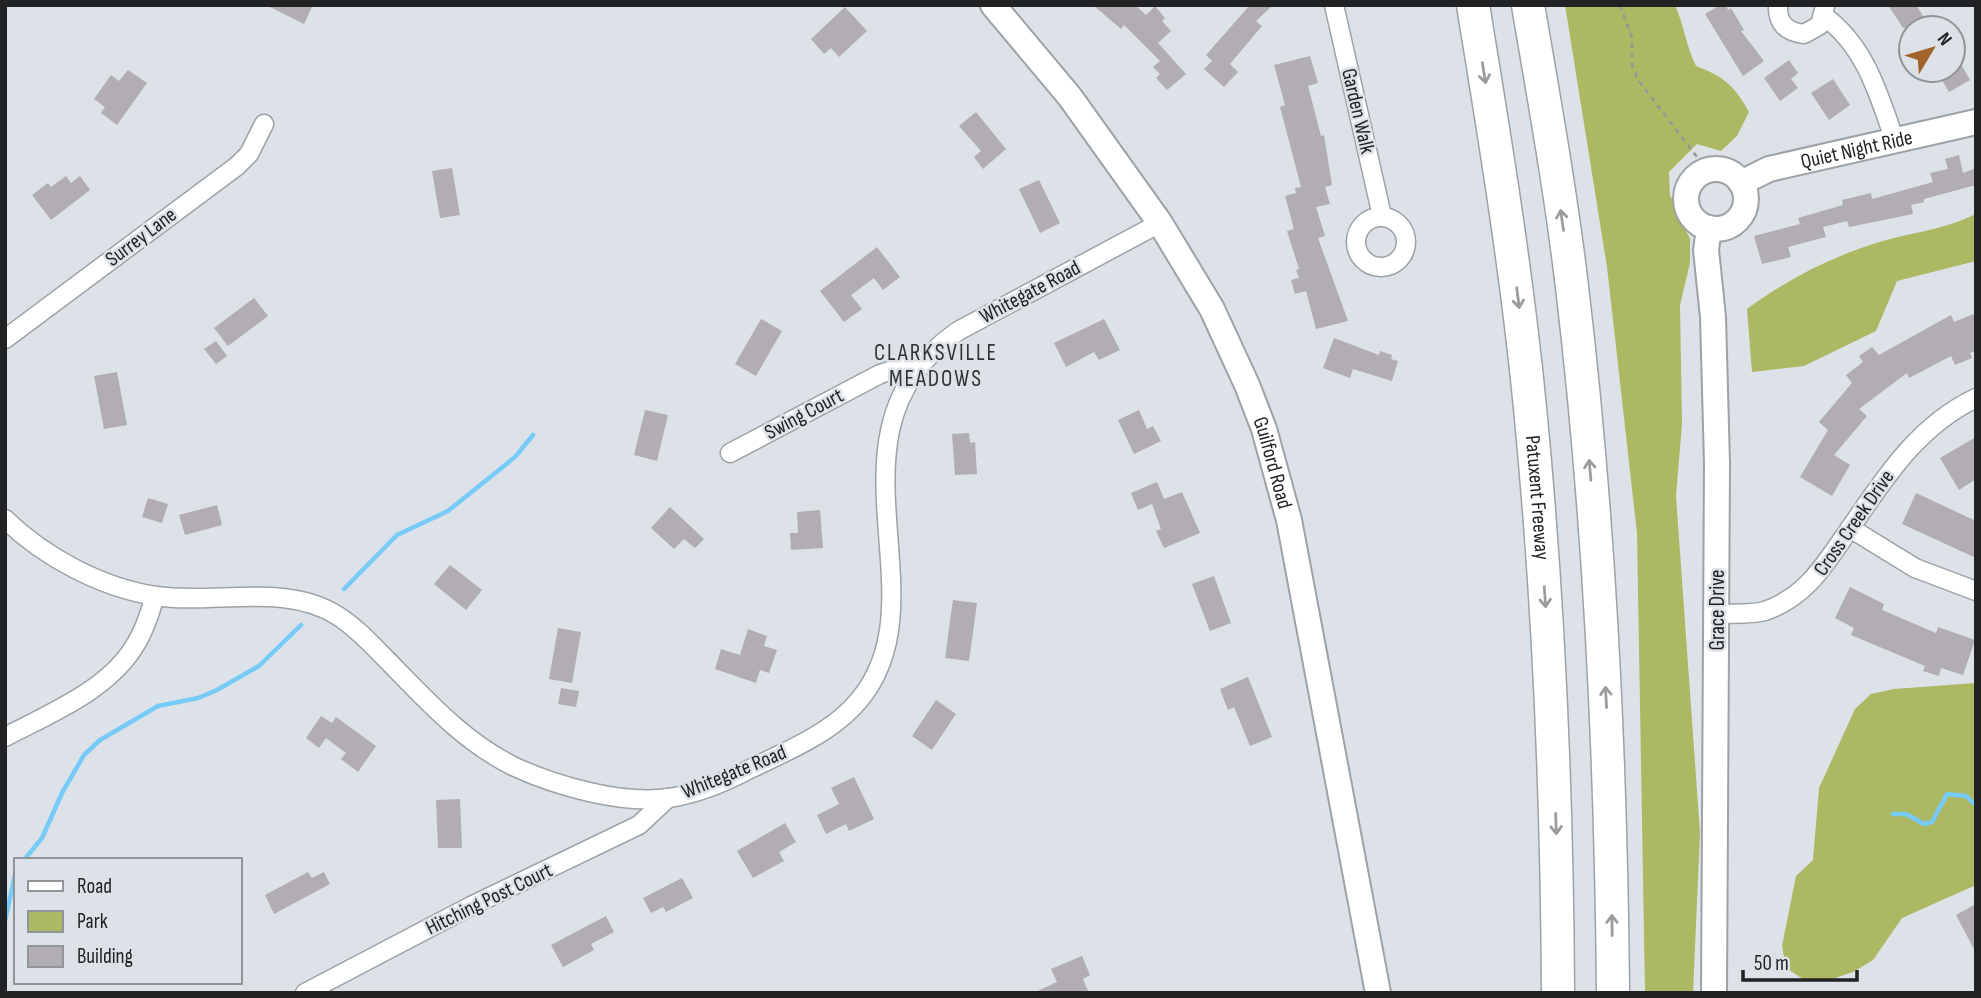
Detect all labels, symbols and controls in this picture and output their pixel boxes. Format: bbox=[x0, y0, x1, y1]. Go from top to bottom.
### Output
north arrow bbox=[1897, 14, 1967, 84]
text: N bbox=[1932, 28, 1956, 51]
one-way arrow bbox=[1478, 61, 1491, 83]
street label: Garden Walk bbox=[1336, 66, 1380, 156]
street label: Quiet Night Ride bbox=[1798, 124, 1915, 174]
street label: Surrey Lane bbox=[101, 202, 181, 272]
one-way arrow bbox=[1555, 209, 1568, 232]
street label: Whitegate Road bbox=[975, 255, 1085, 329]
one-way arrow bbox=[1511, 286, 1524, 308]
district label: CLARKSVILLE MEADOWS bbox=[874, 339, 998, 393]
street label: Swing Court bbox=[760, 383, 848, 445]
street label: Guilford Road bbox=[1248, 413, 1298, 511]
street label: Patuxent Freeway bbox=[1520, 434, 1555, 561]
one-way arrow bbox=[1583, 459, 1596, 482]
street label: Cross Creek Drive bbox=[1808, 465, 1900, 581]
street label: Grace Drive bbox=[1705, 569, 1730, 651]
one-way arrow bbox=[1539, 585, 1552, 608]
one-way arrow bbox=[1599, 686, 1612, 709]
street label: Whitegate Road bbox=[678, 740, 790, 804]
one-way arrow bbox=[1549, 813, 1563, 836]
legend bbox=[14, 858, 242, 984]
street label: Hitching Post Court bbox=[422, 858, 556, 940]
text: Road bbox=[77, 874, 112, 899]
text: Park bbox=[77, 909, 108, 934]
one-way arrow bbox=[1605, 913, 1619, 936]
scale bar bbox=[1743, 939, 1857, 983]
text: Building bbox=[77, 944, 133, 969]
text: 50 m bbox=[1754, 951, 1789, 976]

